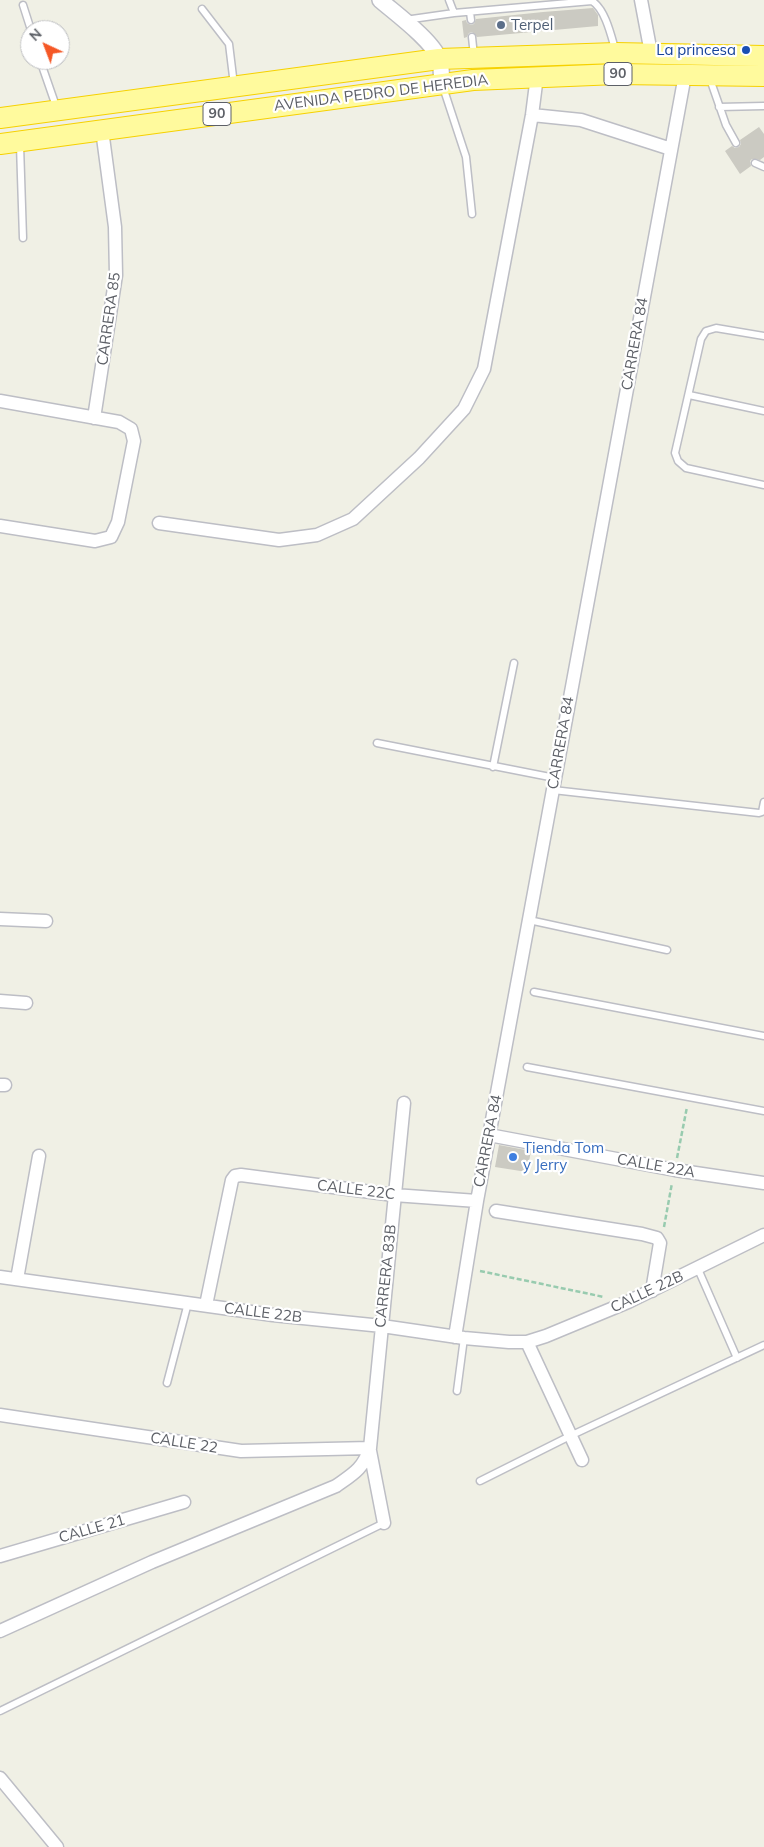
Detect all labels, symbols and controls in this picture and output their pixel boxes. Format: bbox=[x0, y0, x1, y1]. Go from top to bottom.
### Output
place label: Terpel bbox=[511, 16, 553, 34]
marker: Terpel bbox=[495, 19, 507, 31]
north arrow bbox=[20, 20, 70, 70]
text: N bbox=[25, 25, 45, 45]
place label: La princesa bbox=[656, 41, 736, 59]
marker: La princesa bbox=[740, 44, 752, 56]
road number: 90 bbox=[604, 62, 632, 86]
street label: AVENIDA PEDRO DE HEREDIA bbox=[273, 71, 489, 115]
road number: 90 bbox=[203, 102, 231, 126]
street label: CARRERA 85 bbox=[94, 271, 124, 367]
street label: CARRERA 84 bbox=[618, 296, 652, 392]
street label: CARRERA 84 bbox=[544, 695, 578, 791]
street label: CARRERA 84 bbox=[470, 1093, 506, 1189]
place label: Tienda Tom y Jerry bbox=[523, 1139, 604, 1174]
street label: CALLE 22A bbox=[615, 1150, 697, 1182]
marker: Tienda Tom y Jerry bbox=[507, 1151, 519, 1163]
street label: CALLE 22C bbox=[316, 1176, 396, 1204]
street label: CARRERA 83B bbox=[372, 1223, 400, 1329]
street label: CALLE 22B bbox=[608, 1267, 686, 1317]
street label: CALLE 22B bbox=[223, 1299, 303, 1327]
street label: CALLE 22 bbox=[149, 1429, 219, 1457]
street label: CALLE 21 bbox=[57, 1511, 127, 1547]

